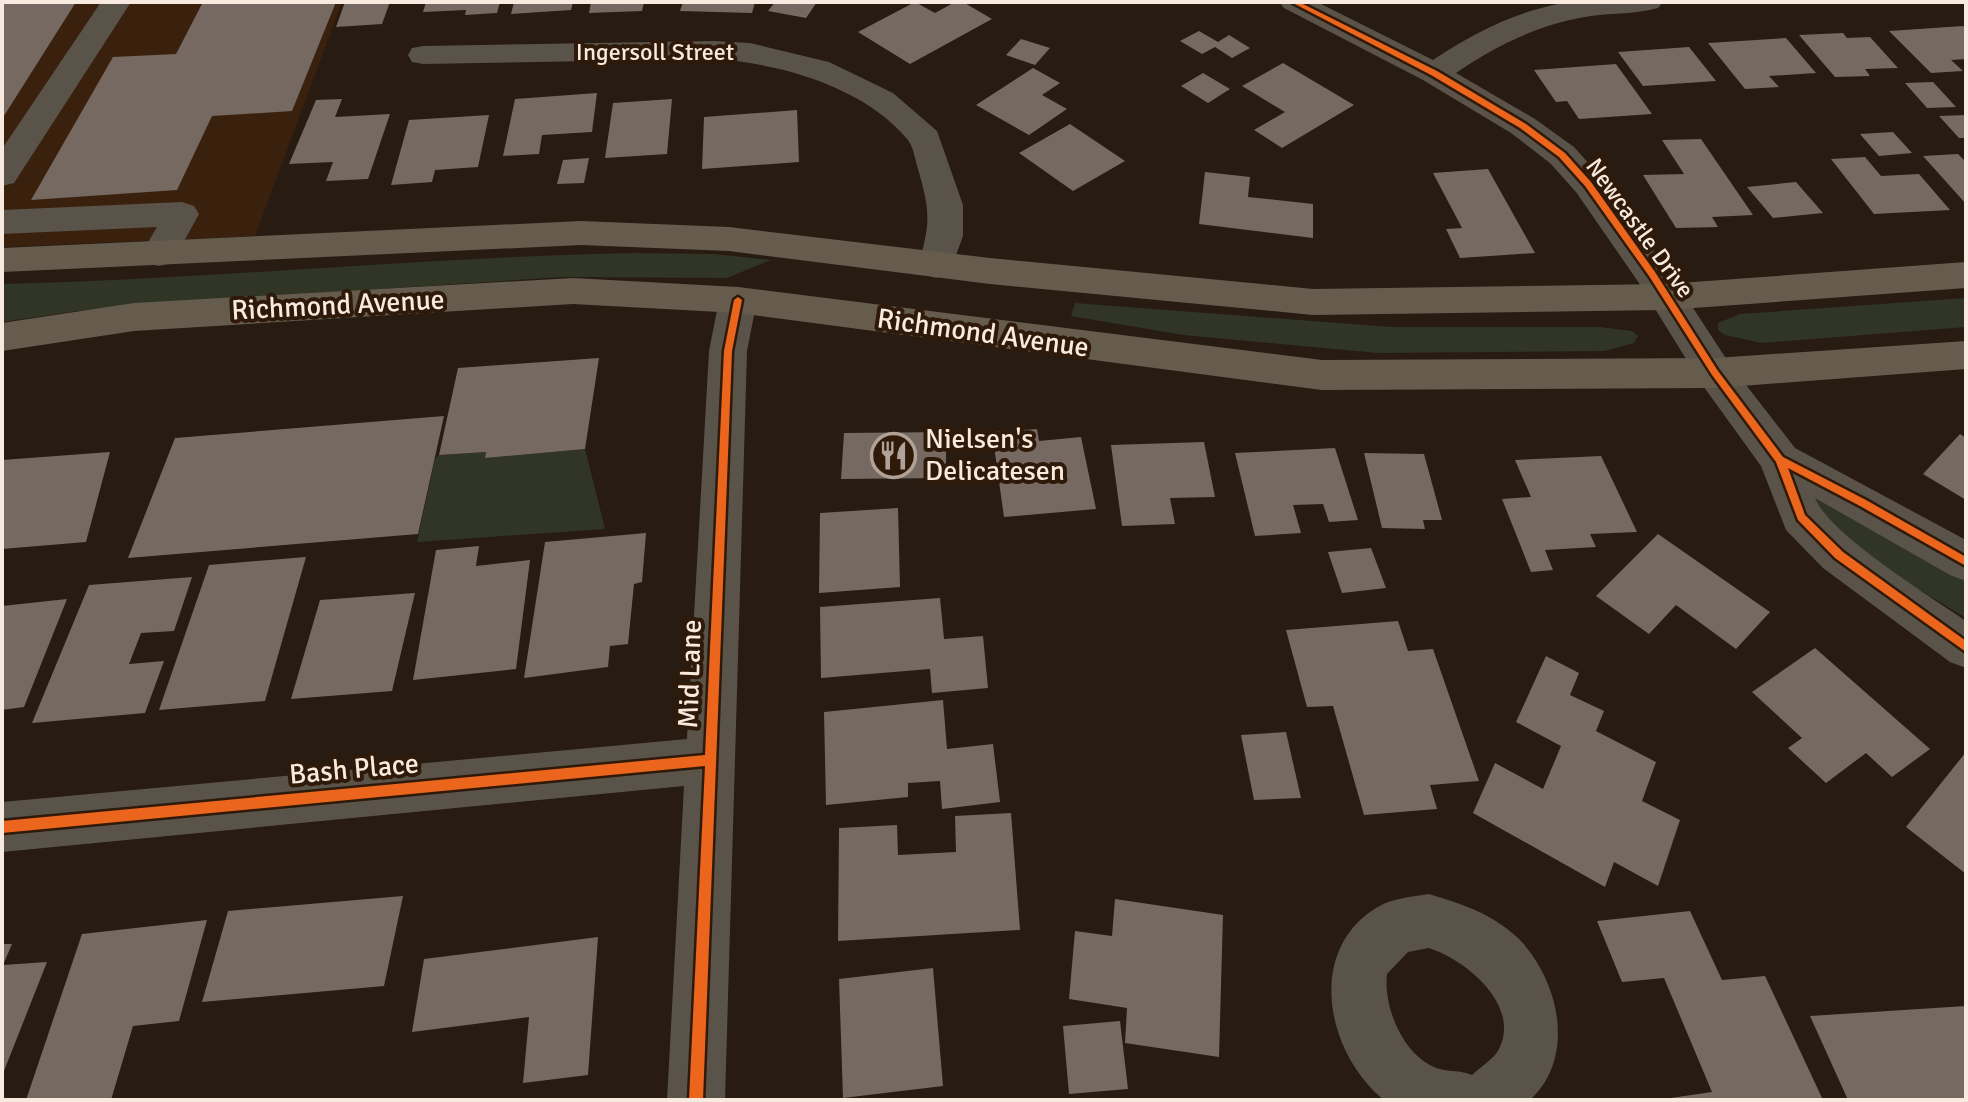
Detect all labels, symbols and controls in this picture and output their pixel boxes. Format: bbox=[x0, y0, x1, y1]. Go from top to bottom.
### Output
street label: Ingersoll Street bbox=[576, 37, 734, 67]
street label: Newcastle Drive bbox=[1579, 152, 1701, 304]
street label: Richmond Avenue bbox=[230, 282, 446, 328]
street label: Richmond Avenue bbox=[875, 301, 1091, 365]
place label: Nielsen's Delicatesen bbox=[925, 422, 1065, 488]
restaurant icon: Nielsen's Delicatesen bbox=[870, 431, 918, 479]
street label: Mid Lane bbox=[671, 619, 709, 729]
street label: Bash Place bbox=[288, 746, 420, 792]

